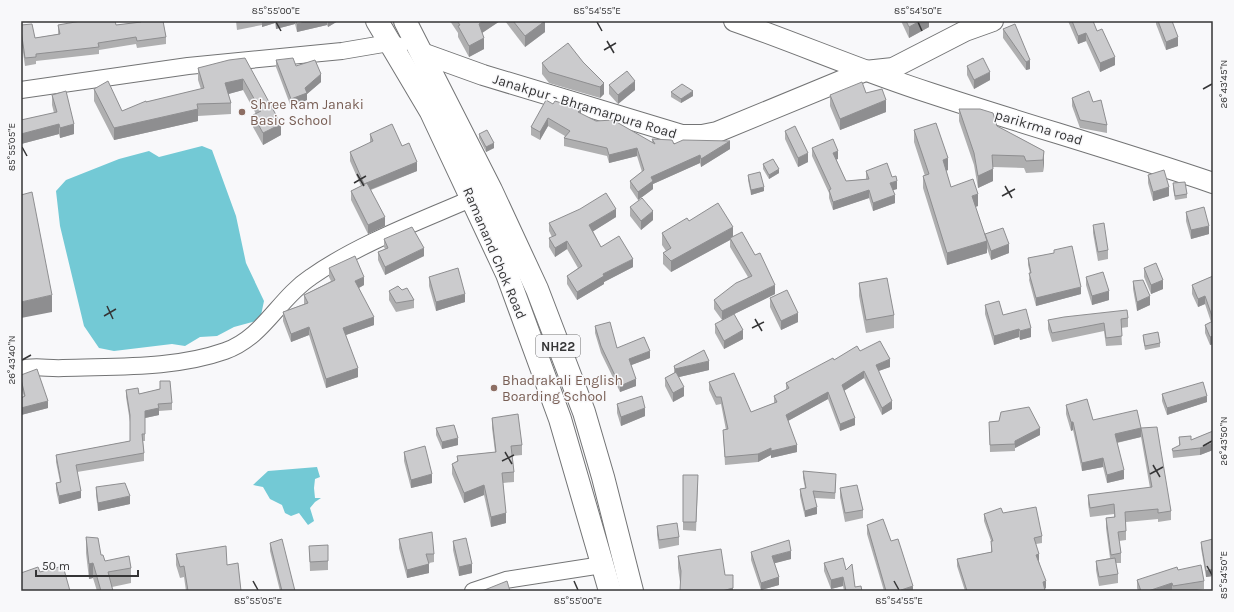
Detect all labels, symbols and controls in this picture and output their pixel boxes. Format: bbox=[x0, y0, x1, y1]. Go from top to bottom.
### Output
text: 85°55'00"E bbox=[252, 5, 300, 17]
text: 85°54'55"E bbox=[573, 5, 621, 17]
text: 85°54'50"E bbox=[894, 5, 942, 17]
text: 26°43'45"N bbox=[1218, 60, 1230, 108]
street label: Janakpur - Bhramarpura Road bbox=[491, 70, 679, 143]
place label: Shree Ram Janaki Basic School bbox=[250, 96, 364, 129]
street label: parikrma road bbox=[993, 106, 1085, 149]
marker: Shree Ram Janaki Basic School bbox=[237, 107, 247, 117]
text: 85°55'05"E bbox=[6, 123, 18, 171]
street label: Ramanand Chok Road bbox=[459, 185, 530, 322]
text: 26°43'40"N bbox=[6, 335, 18, 385]
road number: NH22 bbox=[536, 335, 580, 357]
place label: Bhadrakali English Boarding School bbox=[502, 372, 623, 405]
marker: Bhadrakali English Boarding School bbox=[489, 383, 499, 393]
text: 26°43'50"N bbox=[1218, 416, 1230, 466]
text: 85°54'50"E bbox=[1218, 551, 1230, 599]
scale bar bbox=[36, 552, 138, 578]
text: 50 m bbox=[42, 559, 70, 573]
text: 85°55'05"E bbox=[234, 595, 282, 607]
text: 85°55'00"E bbox=[554, 595, 602, 607]
text: 85°54'55"E bbox=[875, 595, 923, 607]

